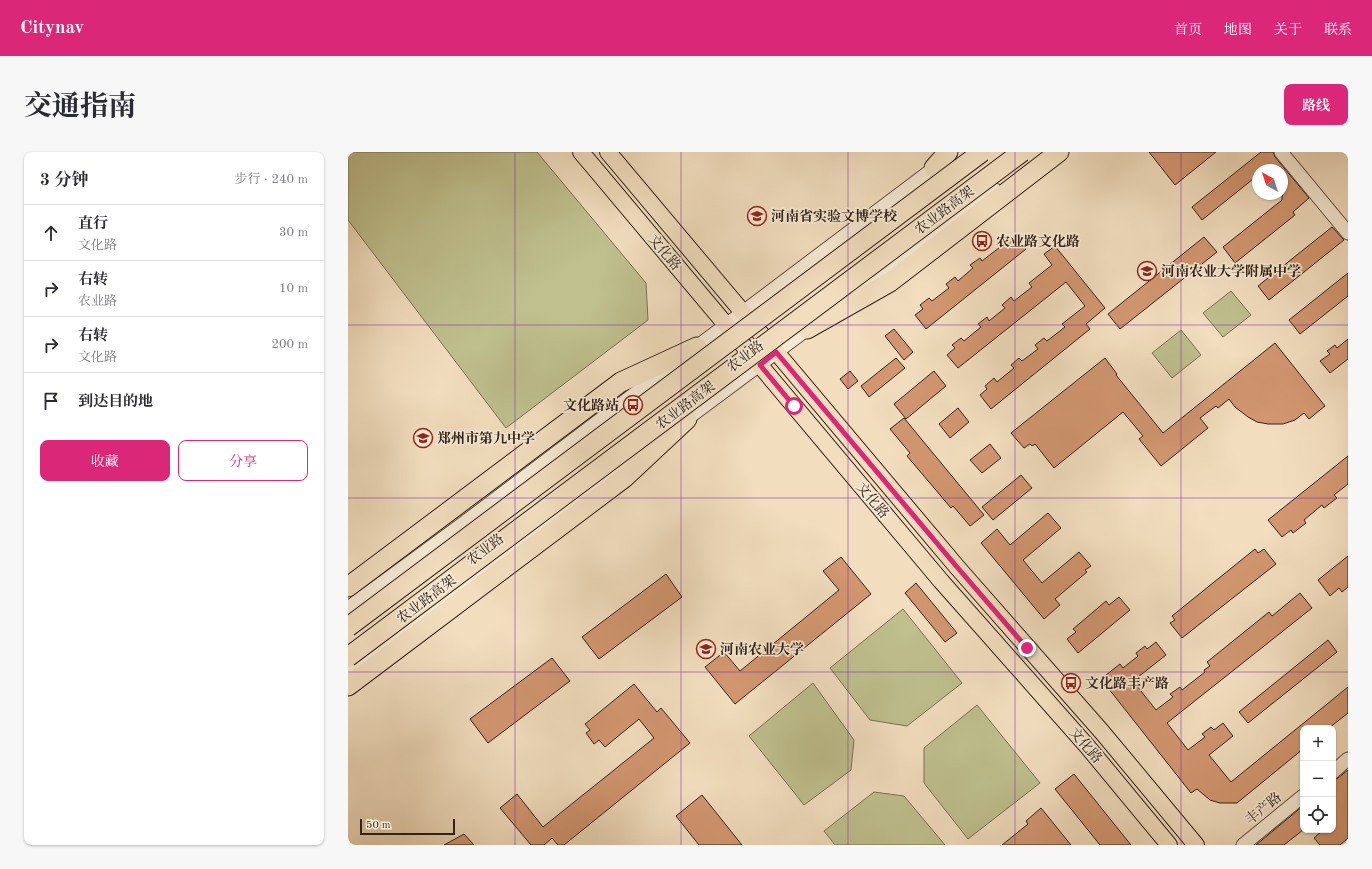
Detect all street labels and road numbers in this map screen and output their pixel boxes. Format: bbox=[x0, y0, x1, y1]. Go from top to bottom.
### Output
street label: 农业路高架 bbox=[912, 183, 977, 237]
street label: 文化路 bbox=[645, 231, 684, 273]
street label: 农业路 bbox=[724, 338, 767, 375]
street label: 农业路高架 bbox=[653, 378, 718, 432]
street label: 文化路 bbox=[853, 479, 892, 521]
street label: 农业路 bbox=[464, 531, 507, 568]
street label: 农业路高架 bbox=[394, 572, 459, 626]
street label: 文化路 bbox=[1066, 725, 1105, 766]
street label: 丰产路 bbox=[1242, 789, 1284, 827]

